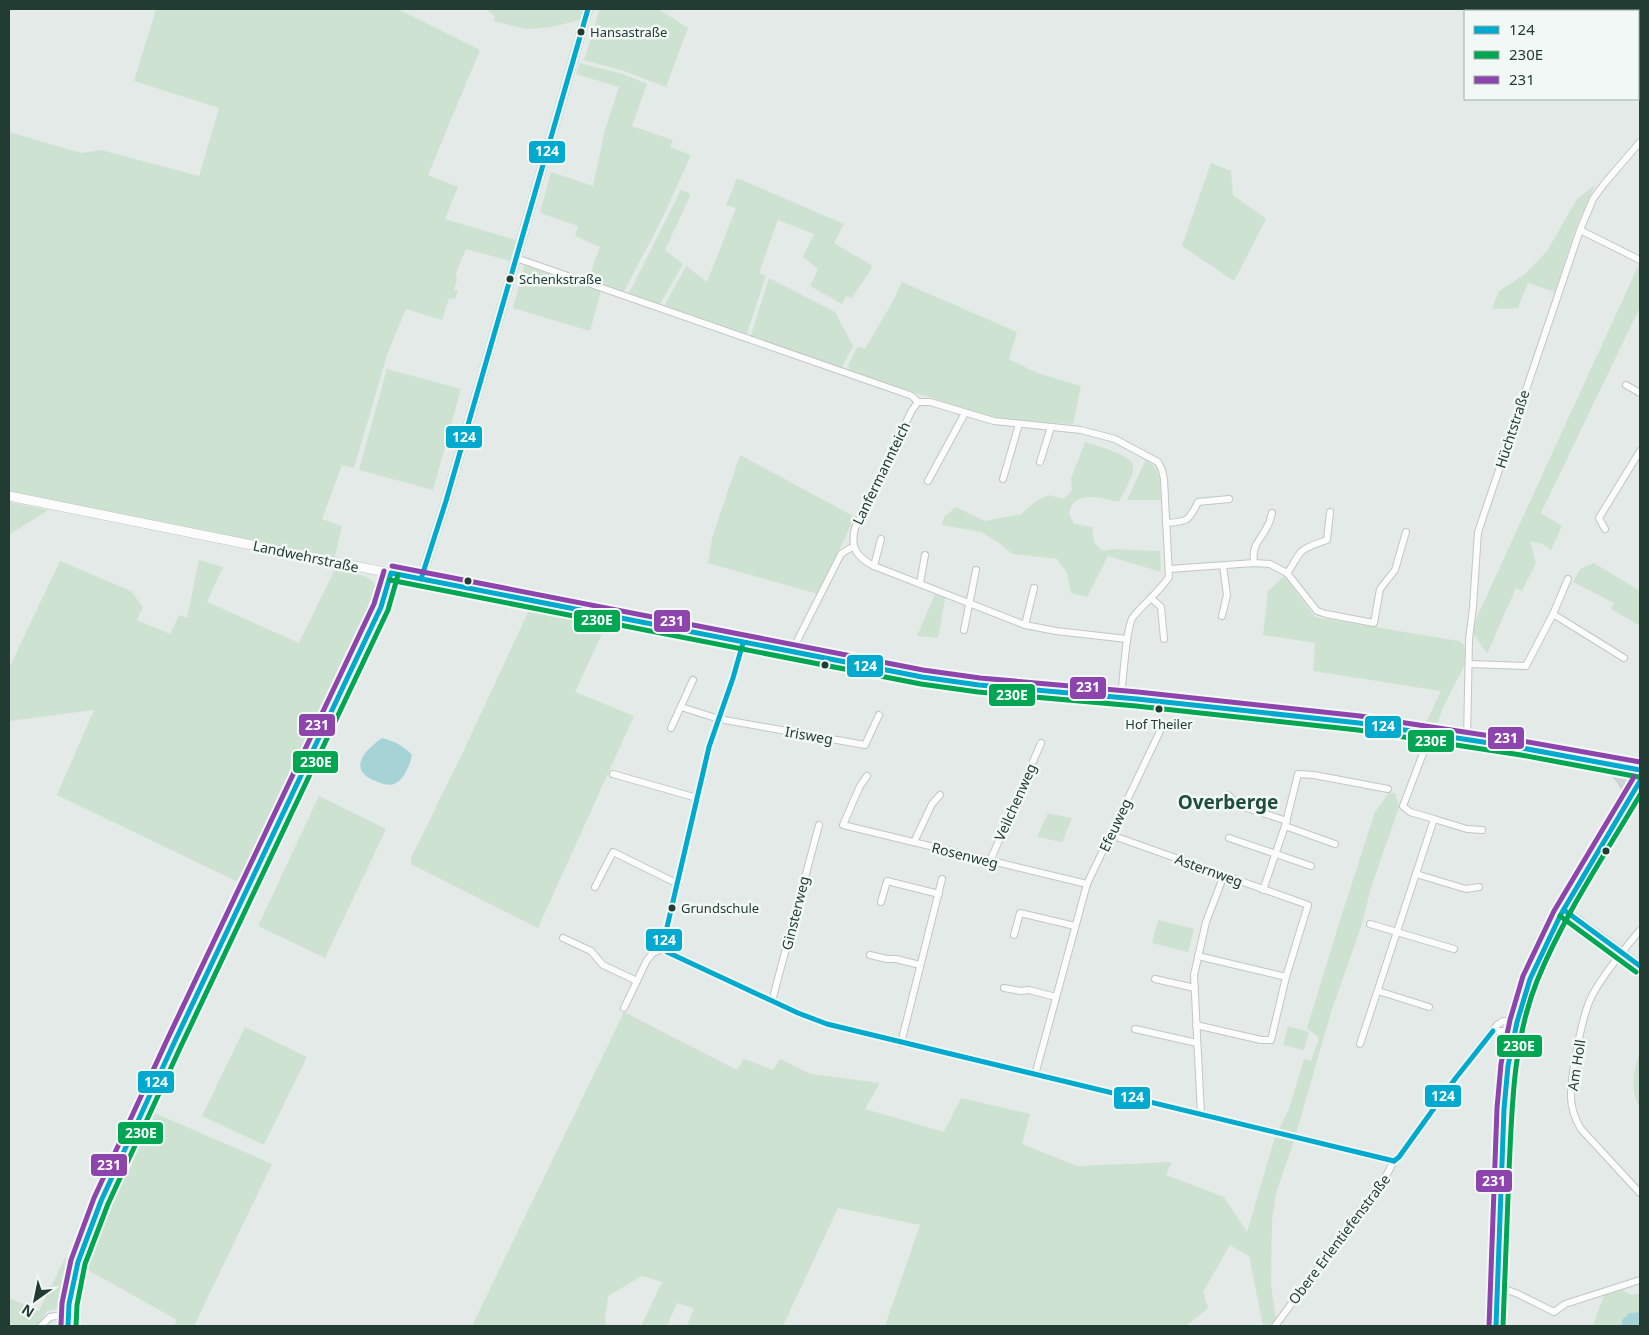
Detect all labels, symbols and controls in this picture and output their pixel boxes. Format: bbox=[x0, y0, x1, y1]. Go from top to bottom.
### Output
legend bbox=[1464, 10, 1639, 100]
text: 124 bbox=[1509, 19, 1535, 39]
place label: Hansastraße bbox=[590, 23, 667, 41]
marker: Hansastraße bbox=[576, 27, 586, 37]
text: 230E bbox=[1509, 44, 1543, 64]
text: 231 bbox=[1509, 69, 1535, 89]
line badge: 124 bbox=[528, 140, 566, 164]
text: 124 bbox=[535, 141, 559, 160]
place label: Schenkstraße bbox=[519, 270, 602, 288]
marker: Schenkstraße bbox=[505, 274, 515, 284]
street label: Hüchtstraße bbox=[1490, 387, 1534, 471]
street label: Lanfermannteich bbox=[848, 418, 914, 528]
line badge: 124 bbox=[445, 425, 483, 449]
text: 124 bbox=[452, 427, 476, 446]
street label: Landwehrstraße bbox=[251, 536, 361, 577]
unlabelled marker bbox=[463, 576, 473, 586]
line badge: 230E bbox=[573, 609, 621, 633]
line badge: 231 bbox=[653, 609, 691, 633]
text: 230E bbox=[581, 610, 613, 629]
text: 231 bbox=[660, 611, 684, 630]
line badge: 124 bbox=[846, 654, 884, 678]
text: 124 bbox=[853, 656, 877, 675]
unlabelled marker bbox=[820, 660, 830, 670]
line badge: 231 bbox=[1069, 676, 1107, 700]
text: 231 bbox=[1076, 677, 1100, 696]
line badge: 230E bbox=[988, 683, 1036, 707]
text: 230E bbox=[996, 685, 1028, 704]
marker: Hof Theiler bbox=[1154, 704, 1164, 714]
line badge: 231 bbox=[298, 713, 336, 737]
text: 231 bbox=[305, 715, 329, 734]
place label: Hof Theiler bbox=[1125, 715, 1193, 733]
line badge: 124 bbox=[1364, 715, 1402, 739]
text: 124 bbox=[1371, 716, 1395, 735]
street label: Irisweg bbox=[784, 721, 834, 749]
line badge: 231 bbox=[1487, 726, 1525, 750]
text: 231 bbox=[1494, 728, 1518, 747]
line badge: 230E bbox=[1407, 729, 1455, 753]
text: 230E bbox=[1415, 731, 1447, 750]
line badge: 230E bbox=[292, 750, 339, 774]
text: 230E bbox=[300, 752, 332, 771]
street label: Veilchenweg bbox=[990, 760, 1040, 844]
district label: Overberge bbox=[1178, 789, 1278, 815]
street label: Efeuweg bbox=[1094, 795, 1136, 855]
street label: Rosenweg bbox=[930, 838, 1000, 872]
unlabelled marker bbox=[1601, 846, 1611, 856]
street label: Asternweg bbox=[1173, 849, 1245, 891]
street label: Ginsterweg bbox=[777, 874, 813, 952]
place label: Grundschule bbox=[681, 899, 759, 917]
marker: Grundschule bbox=[667, 903, 677, 913]
line badge: 124 bbox=[645, 928, 683, 952]
text: 124 bbox=[652, 930, 676, 949]
line badge: 230E bbox=[1496, 1034, 1543, 1058]
text: 230E bbox=[1503, 1036, 1535, 1055]
street label: Am Holl bbox=[1563, 1038, 1589, 1092]
line badge: 124 bbox=[137, 1070, 175, 1094]
text: 124 bbox=[144, 1072, 168, 1091]
line badge: 124 bbox=[1424, 1084, 1462, 1108]
line badge: 124 bbox=[1113, 1086, 1151, 1110]
text: 124 bbox=[1431, 1086, 1455, 1105]
text: 124 bbox=[1120, 1087, 1144, 1106]
line badge: 230E bbox=[117, 1121, 164, 1145]
text: 230E bbox=[125, 1123, 157, 1142]
line badge: 231 bbox=[90, 1153, 128, 1177]
text: 231 bbox=[97, 1155, 121, 1174]
line badge: 231 bbox=[1475, 1169, 1513, 1193]
street label: Obere Erlentiefenstraße bbox=[1284, 1170, 1394, 1308]
text: 231 bbox=[1482, 1171, 1506, 1190]
north arrow bbox=[10, 1275, 60, 1325]
text: N bbox=[18, 1300, 38, 1322]

